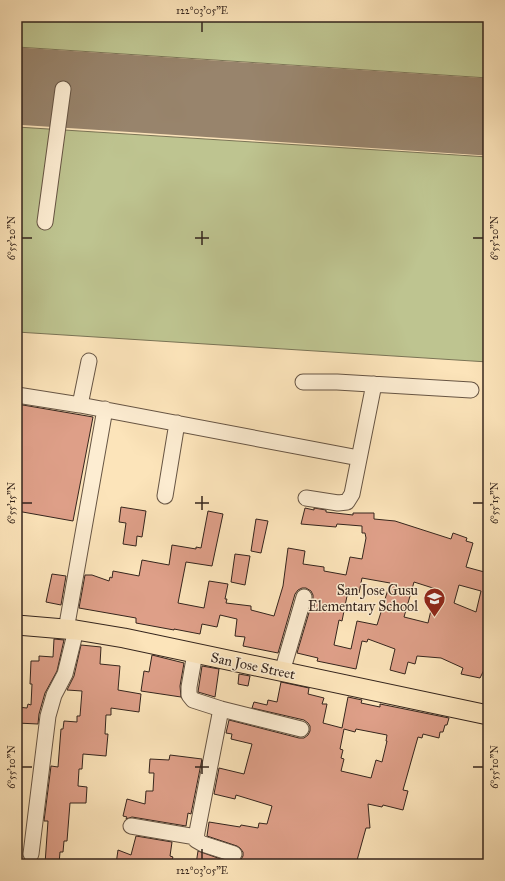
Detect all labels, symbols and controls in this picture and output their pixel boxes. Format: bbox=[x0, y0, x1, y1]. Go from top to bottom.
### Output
text: 122°03'05"E bbox=[176, 5, 228, 17]
text: 6°55'20"N bbox=[6, 215, 18, 260]
text: 6°55'20"N bbox=[489, 215, 501, 260]
text: 6°55'15"N bbox=[6, 481, 18, 524]
text: 6°55'15"N bbox=[489, 481, 501, 524]
place label: San Jose Gusu Elementary School bbox=[308, 582, 419, 615]
school or university icon: San Jose Gusu Elementary School bbox=[421, 585, 447, 618]
street label: San Jose Street bbox=[209, 649, 297, 684]
text: 6°55'10"N bbox=[6, 745, 18, 789]
text: 6°55'10"N bbox=[489, 745, 501, 789]
text: 122°03'05"E bbox=[176, 865, 228, 877]

